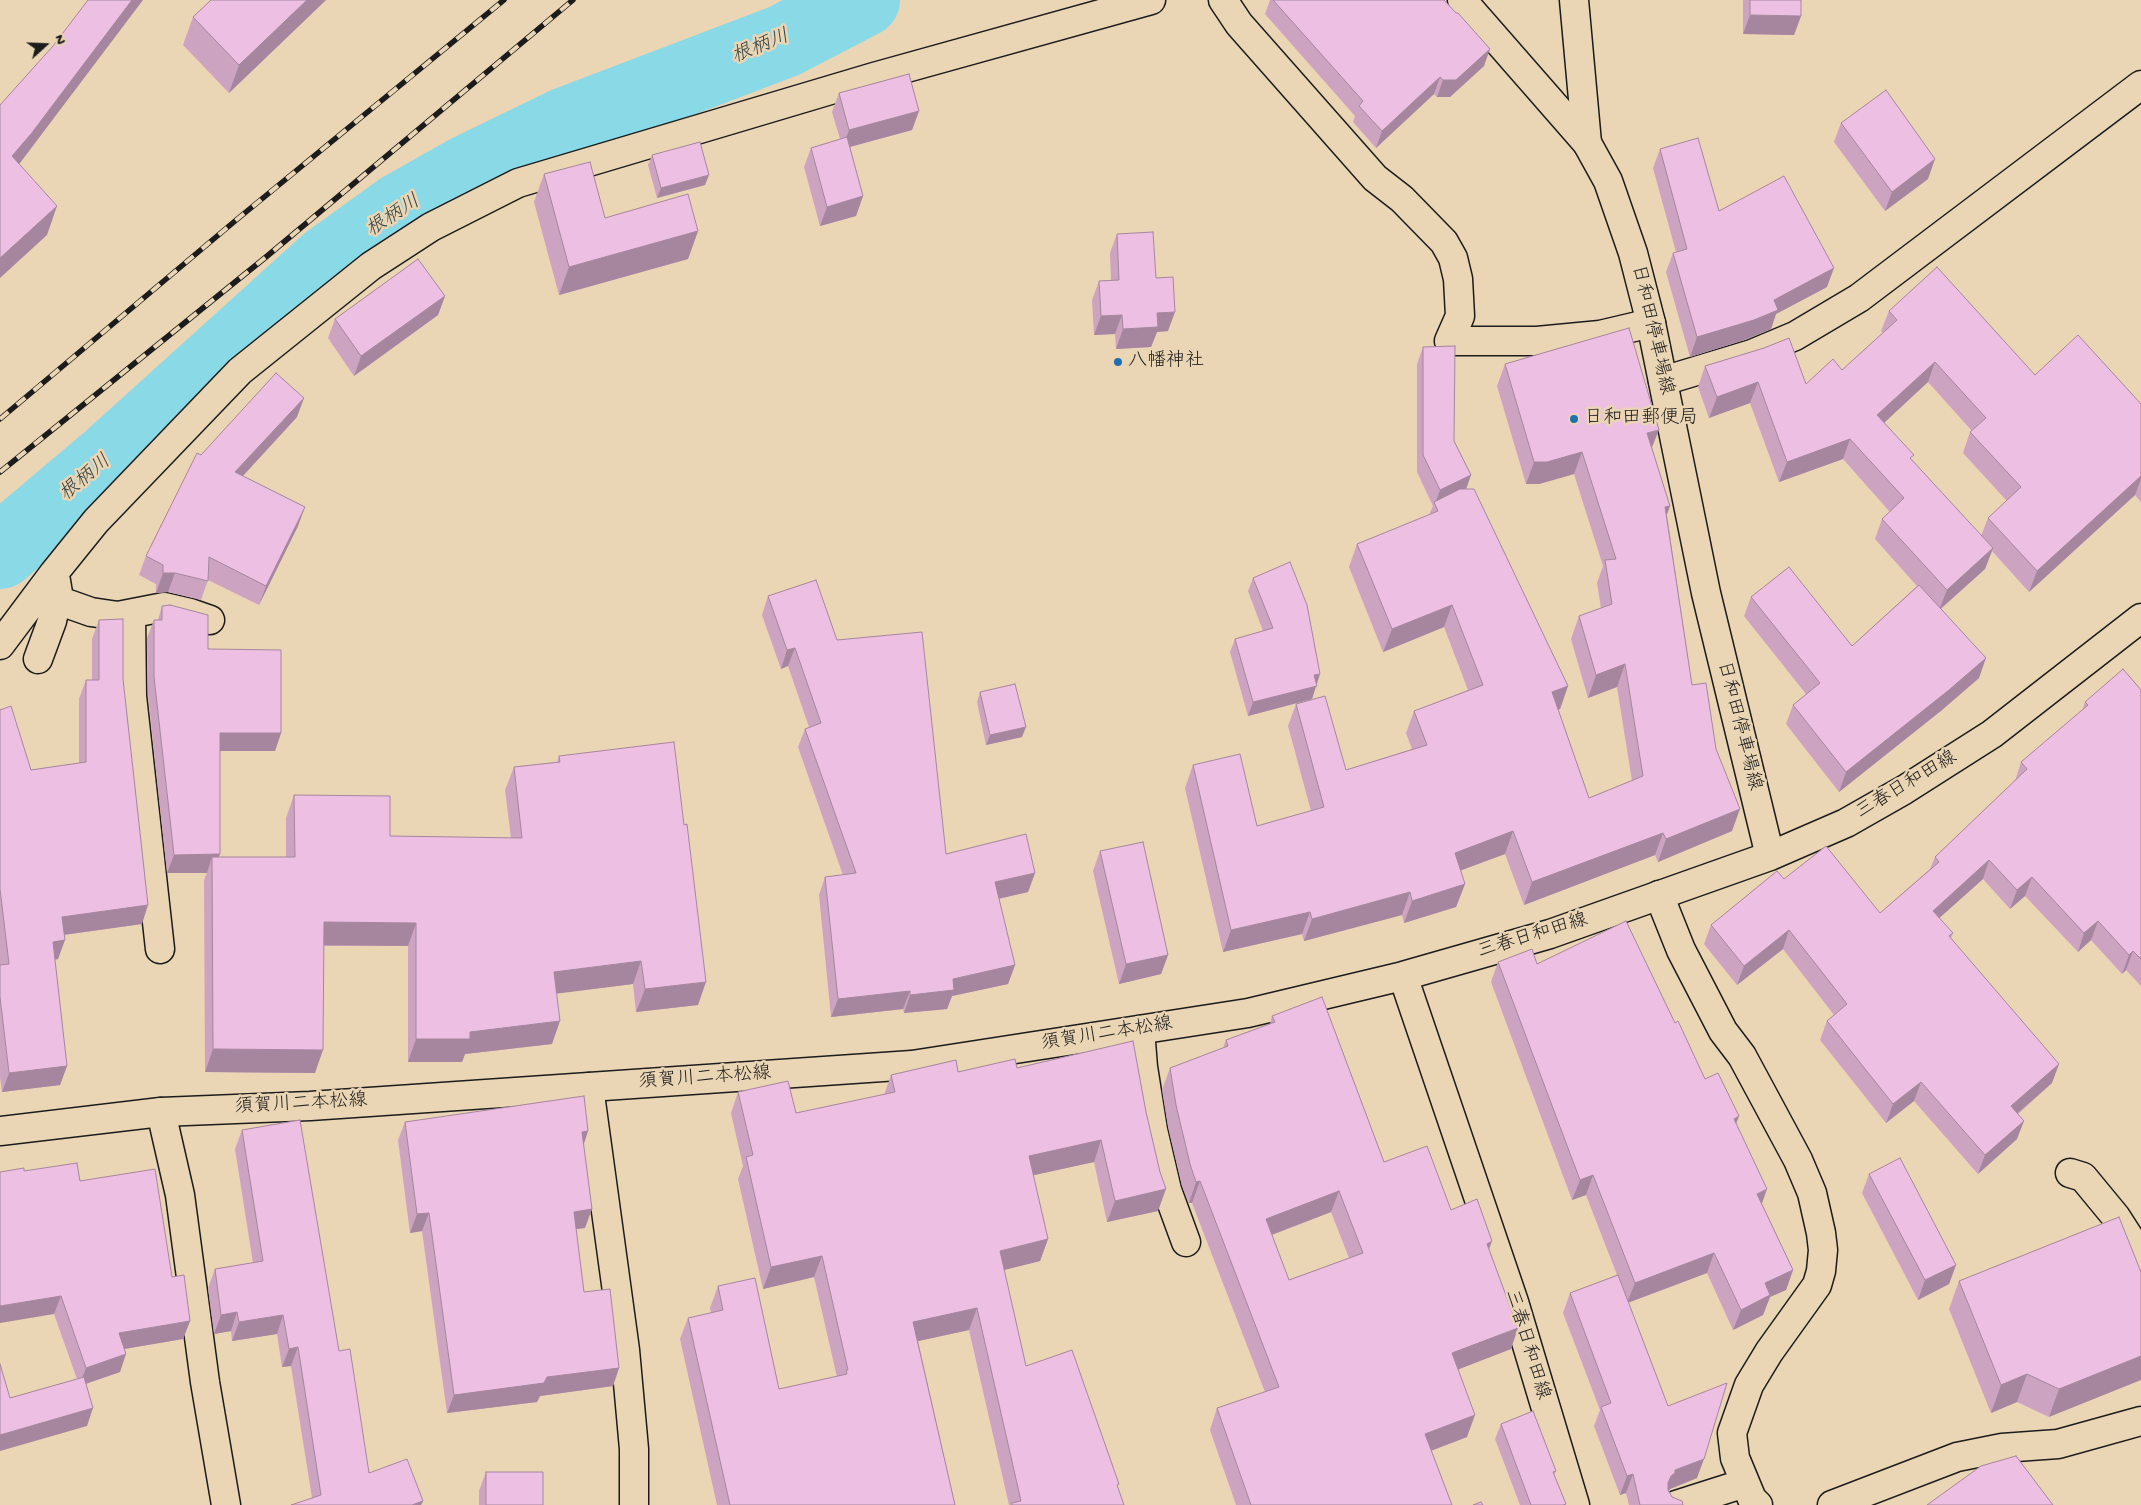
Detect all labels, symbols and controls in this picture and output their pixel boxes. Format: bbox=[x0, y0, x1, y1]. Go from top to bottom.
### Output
north arrow bbox=[20, 20, 70, 70]
water label: 根柄川 bbox=[729, 26, 793, 70]
text: N bbox=[50, 32, 69, 47]
water label: 根柄川 bbox=[362, 191, 426, 243]
street label: 日和田停車場線 bbox=[1625, 263, 1677, 397]
place label: 八幡神社 bbox=[1128, 351, 1204, 373]
marker: 八幡神社 bbox=[1112, 356, 1124, 368]
place label: 日和田郵便局 bbox=[1584, 408, 1698, 430]
marker: 日和田郵便局 bbox=[1568, 413, 1580, 425]
water label: 根柄川 bbox=[55, 451, 117, 507]
street label: 日和田停車場線 bbox=[1711, 659, 1765, 793]
street label: 三春日和田線 bbox=[1852, 747, 1962, 825]
street label: 三春日和田線 bbox=[1475, 909, 1591, 965]
street label: 須賀川二本松線 bbox=[1040, 1013, 1174, 1057]
street label: 須賀川二本松線 bbox=[638, 1063, 772, 1095]
street label: 須賀川二本松線 bbox=[234, 1090, 368, 1120]
street label: 三春日和田線 bbox=[1498, 1287, 1554, 1403]

